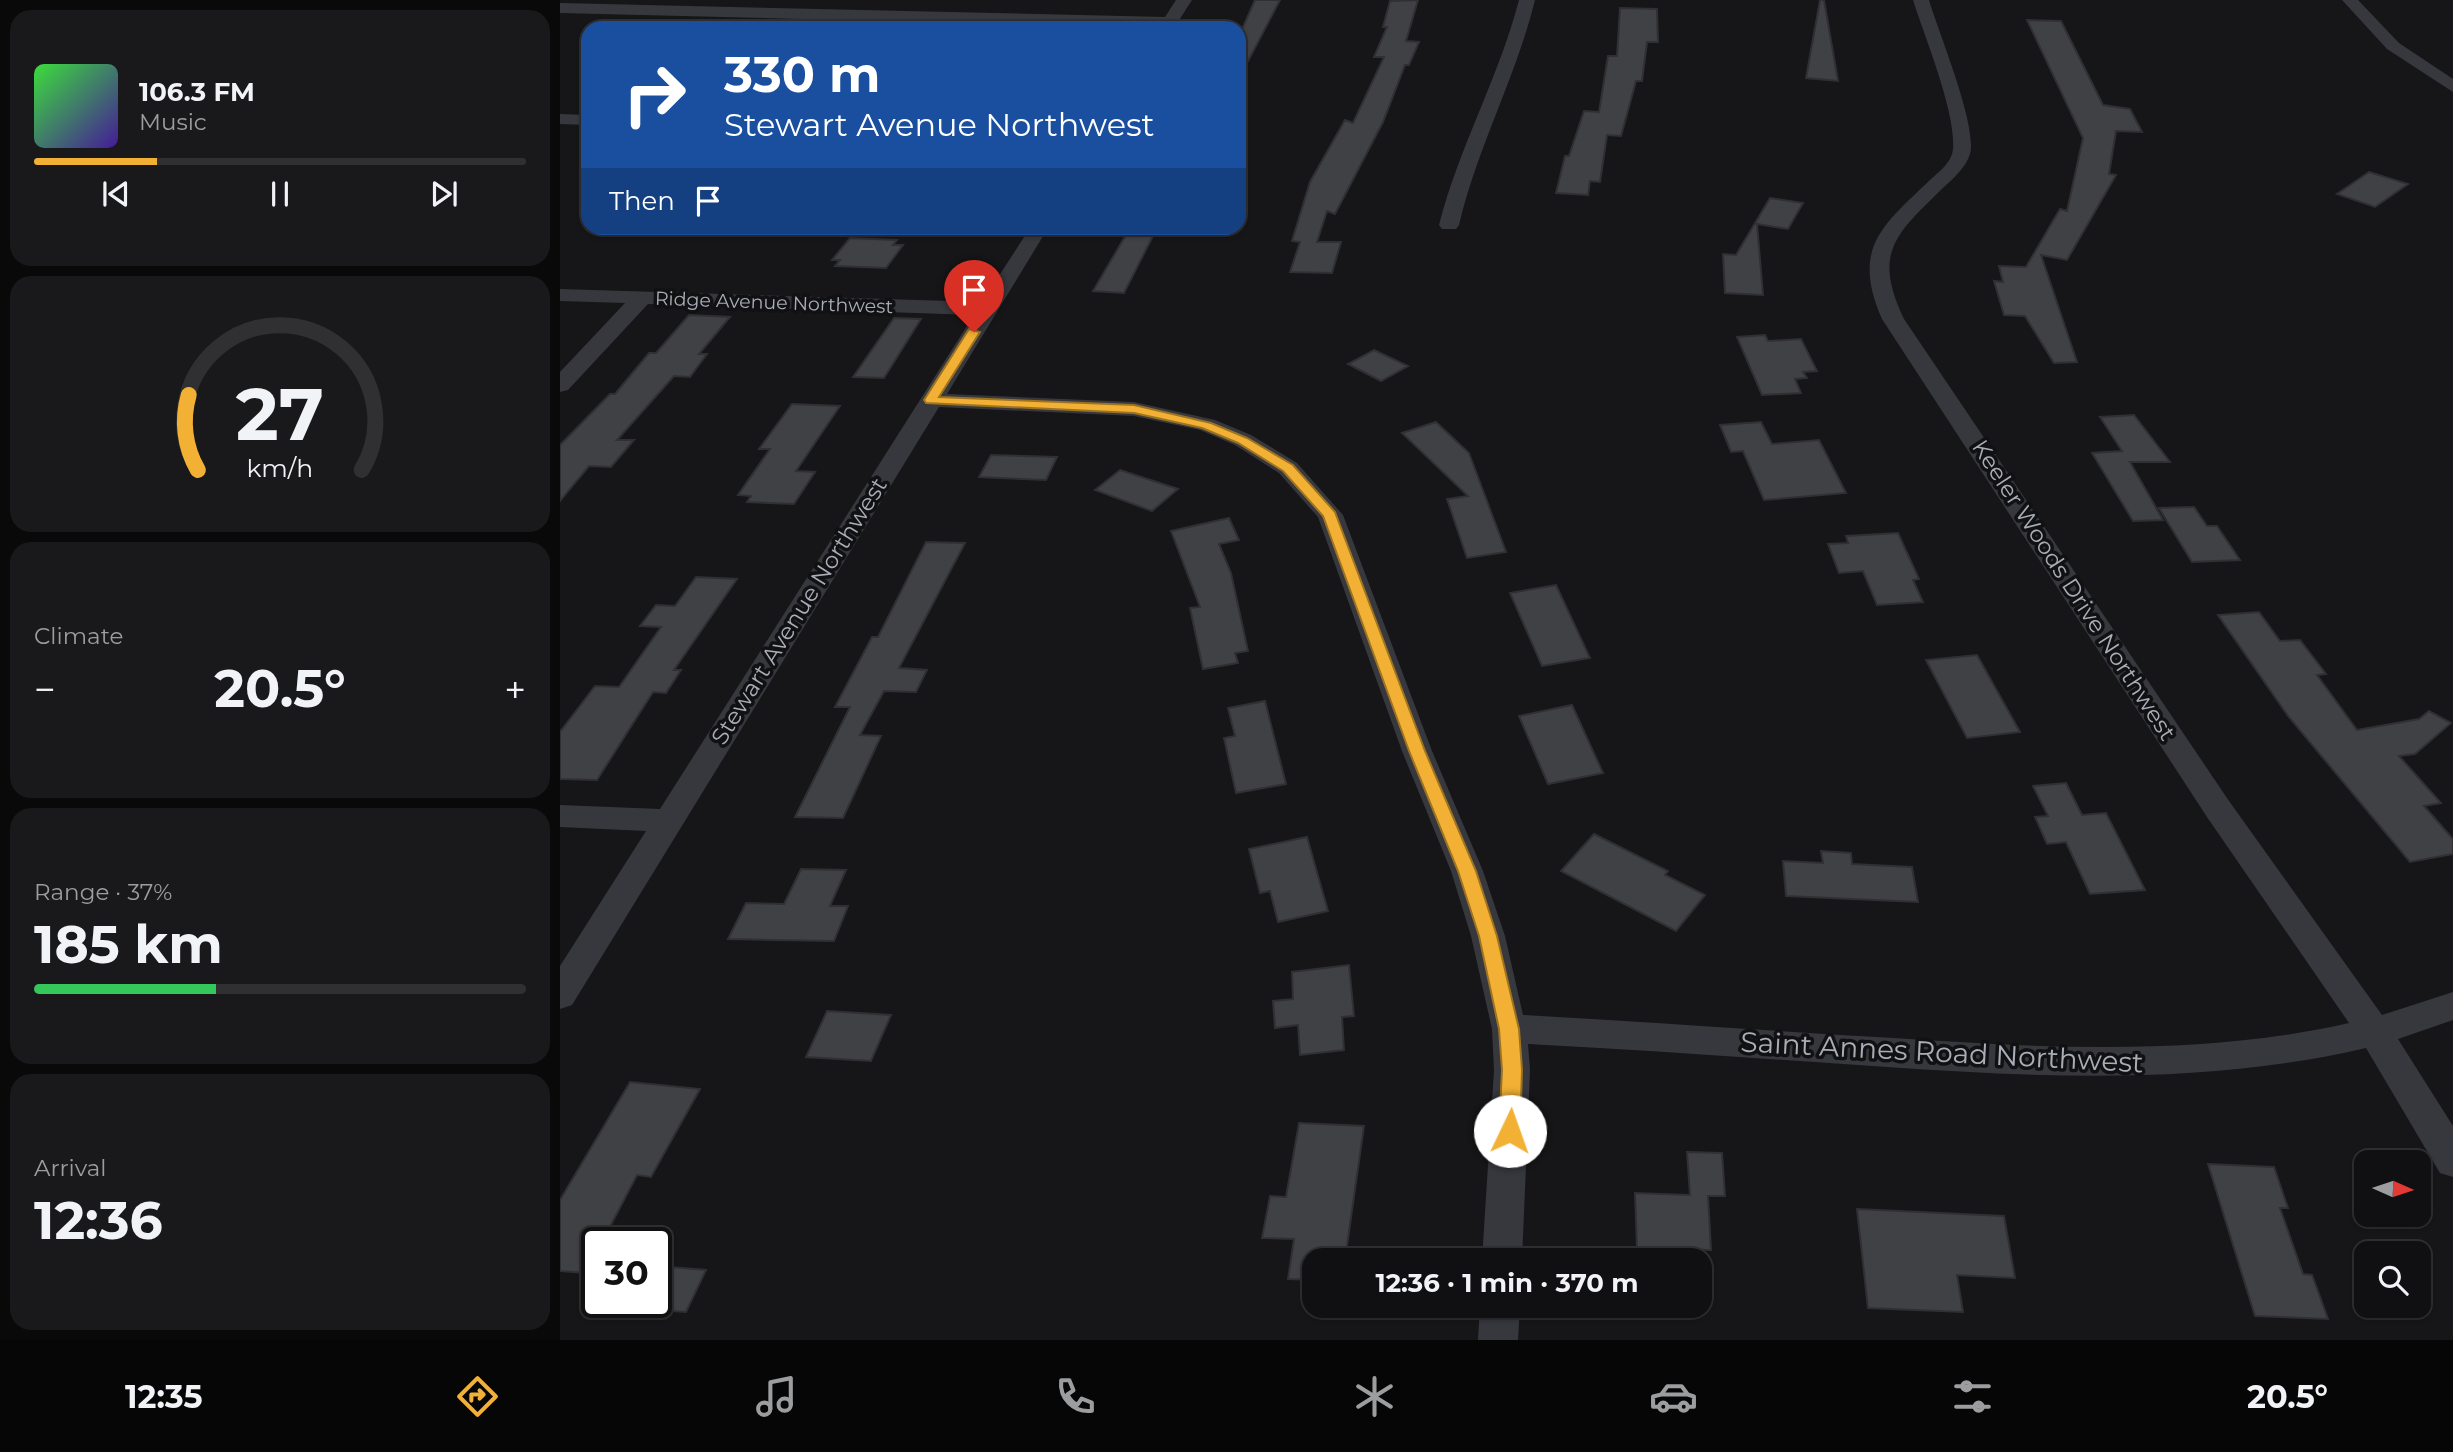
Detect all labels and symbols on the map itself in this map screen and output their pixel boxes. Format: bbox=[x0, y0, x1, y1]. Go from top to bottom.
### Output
pin bbox=[944, 260, 1004, 332]
street label: Ridge Avenue Northwest bbox=[654, 287, 894, 318]
street label: Keeler Woods Drive Northwest bbox=[1966, 434, 2182, 746]
street label: Stewart Avenue Northwest bbox=[705, 472, 893, 750]
street label: Saint Annes Road Northwest bbox=[1740, 1024, 2144, 1080]
position arrow bbox=[1473, 1094, 1547, 1168]
north arrow bbox=[2354, 1150, 2431, 1227]
speed limit sign: 30 bbox=[581, 1227, 672, 1318]

